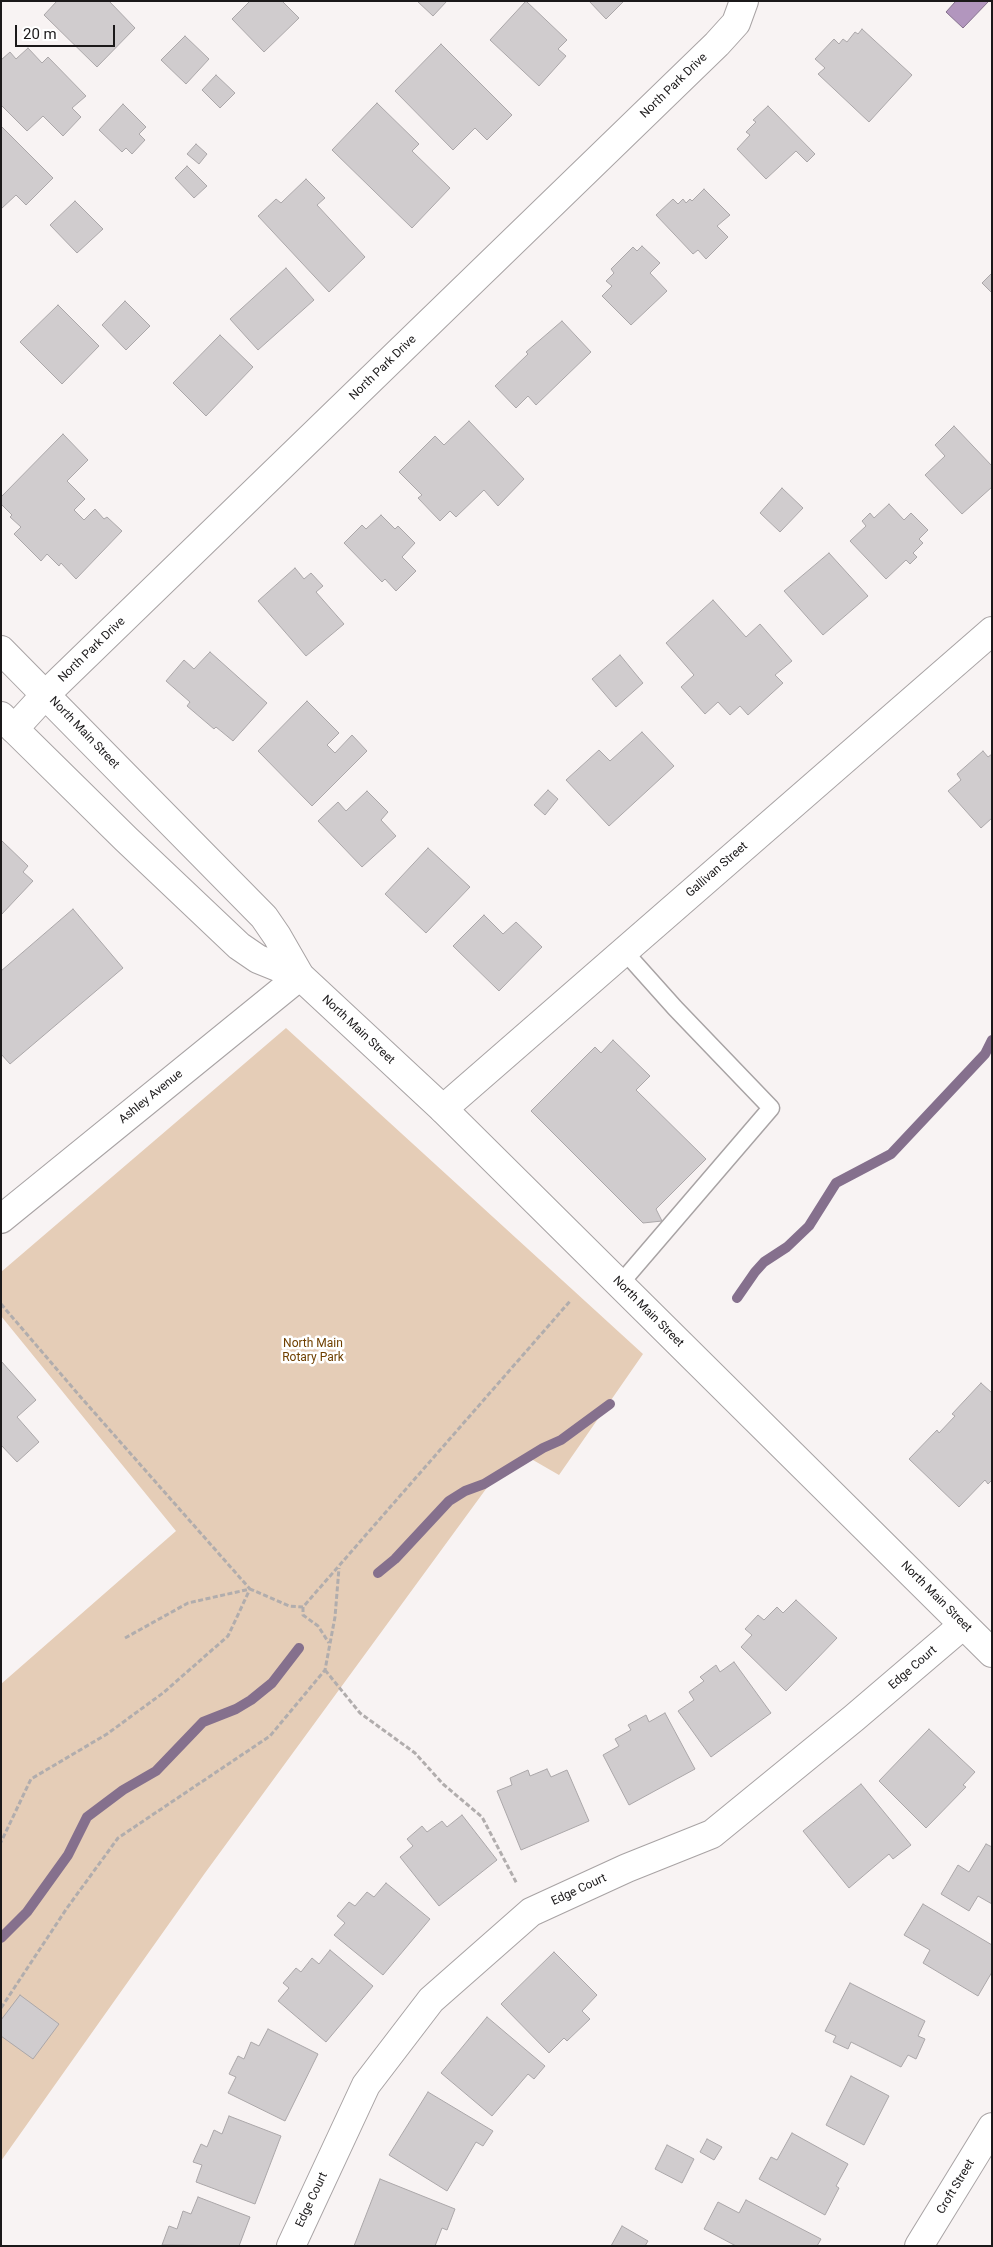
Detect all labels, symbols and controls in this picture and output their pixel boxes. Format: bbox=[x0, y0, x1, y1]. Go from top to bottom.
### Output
scale bar bbox=[18, 15, 118, 47]
text: 20 m bbox=[23, 25, 57, 43]
street label: North Park Drive bbox=[638, 50, 710, 122]
street label: North Park Drive bbox=[347, 332, 419, 404]
street label: North Park Drive bbox=[56, 614, 128, 686]
street label: North Main Street bbox=[46, 694, 122, 772]
street label: Gallivan Street bbox=[683, 839, 751, 901]
street label: North Main Street bbox=[319, 993, 397, 1067]
street label: Ashley Avenue bbox=[116, 1067, 186, 1127]
street label: North Main Street bbox=[610, 1274, 686, 1350]
park label: North Main Rotary Park bbox=[282, 1337, 344, 1365]
street label: North Main Street bbox=[898, 1559, 974, 1635]
street label: Edge Court bbox=[886, 1643, 940, 1693]
street label: Edge Court bbox=[549, 1871, 609, 1909]
street label: Croft Street bbox=[934, 2157, 978, 2217]
street label: Edge Court bbox=[293, 2170, 331, 2230]

